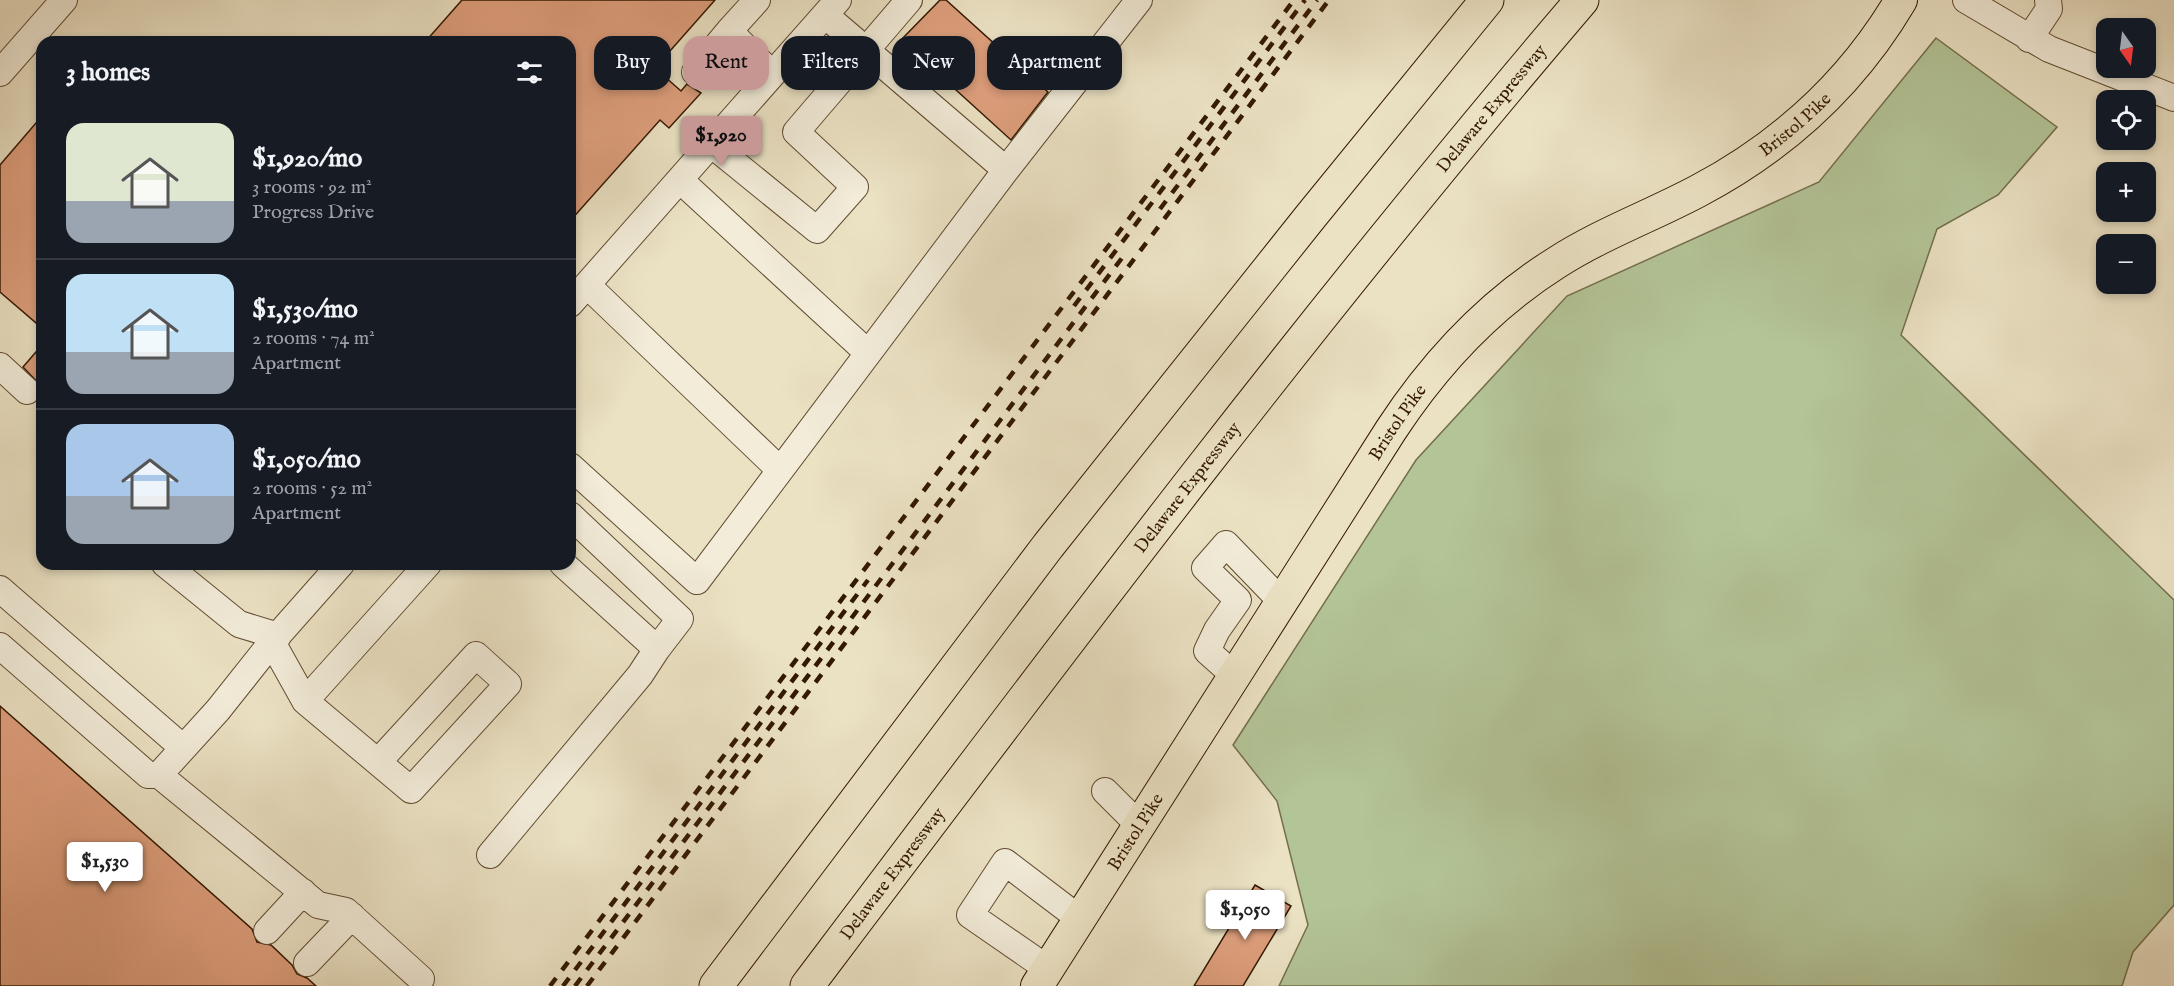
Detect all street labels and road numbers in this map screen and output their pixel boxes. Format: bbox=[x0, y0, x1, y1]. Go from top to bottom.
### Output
street label: Delaware Expressway bbox=[1432, 40, 1552, 178]
street label: Bristol Pike bbox=[1755, 88, 1837, 163]
street label: Bristol Pike bbox=[1364, 380, 1432, 466]
street label: Delaware Expressway bbox=[1130, 418, 1247, 559]
street label: Bristol Pike bbox=[1103, 789, 1170, 875]
street label: Delaware Expressway bbox=[836, 803, 951, 945]

